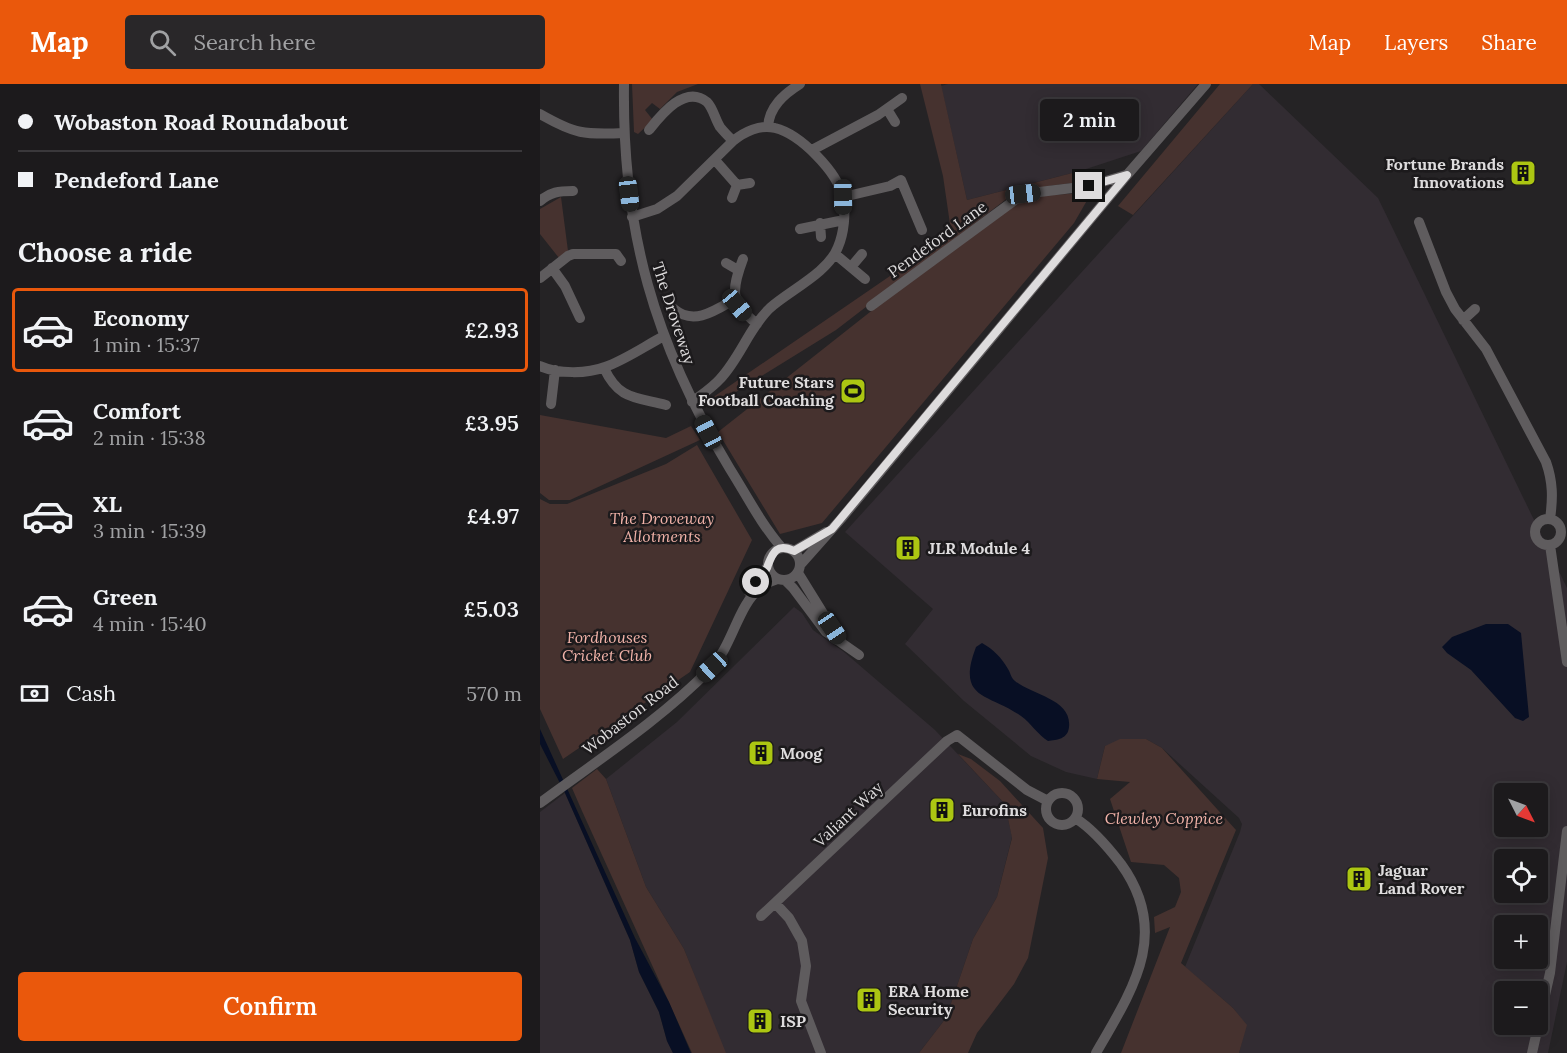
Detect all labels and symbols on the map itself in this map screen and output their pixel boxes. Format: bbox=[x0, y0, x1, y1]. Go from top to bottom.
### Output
callout: 2 min bbox=[1040, 99, 1138, 141]
place label: Fortune Brands Innovations bbox=[1385, 154, 1504, 192]
building icon: Fortune Brands Innovations bbox=[1508, 158, 1538, 188]
route end bbox=[1075, 172, 1102, 199]
car bbox=[618, 175, 640, 213]
car bbox=[834, 179, 852, 215]
car bbox=[1004, 183, 1042, 205]
street label: Pendeford Lane bbox=[884, 196, 991, 282]
street label: The Droveway bbox=[648, 259, 700, 367]
car bbox=[719, 285, 755, 325]
place label: Future Stars Football Coaching bbox=[698, 372, 835, 410]
sports icon: Future Stars Football Coaching bbox=[838, 376, 868, 406]
car bbox=[692, 412, 724, 452]
park label: The Droveway Allotments bbox=[610, 508, 714, 546]
building icon: JLR Module 4 bbox=[893, 533, 923, 563]
place label: JLR Module 4 bbox=[928, 538, 1031, 558]
route start bbox=[742, 568, 769, 595]
car bbox=[814, 608, 850, 648]
park label: Fordhouses Cricket Club bbox=[562, 627, 652, 665]
car bbox=[693, 648, 731, 686]
street label: Wobaston Road bbox=[578, 671, 682, 759]
building icon: Moog bbox=[746, 738, 776, 768]
place label: Moog bbox=[780, 743, 823, 763]
street label: Valiant Way bbox=[809, 777, 887, 852]
north arrow bbox=[1494, 783, 1548, 837]
building icon: Eurofins bbox=[927, 795, 957, 825]
place label: Eurofins bbox=[962, 800, 1027, 820]
park label: Clewley Coppice bbox=[1105, 808, 1224, 828]
place label: Jaguar Land Rover bbox=[1378, 860, 1465, 898]
building icon: Jaguar Land Rover bbox=[1344, 864, 1374, 894]
place label: ERA Home Security bbox=[888, 981, 969, 1019]
building icon: ERA Home Security bbox=[854, 985, 884, 1015]
building icon: ISP bbox=[745, 1006, 775, 1036]
place label: ISP bbox=[780, 1011, 806, 1031]

